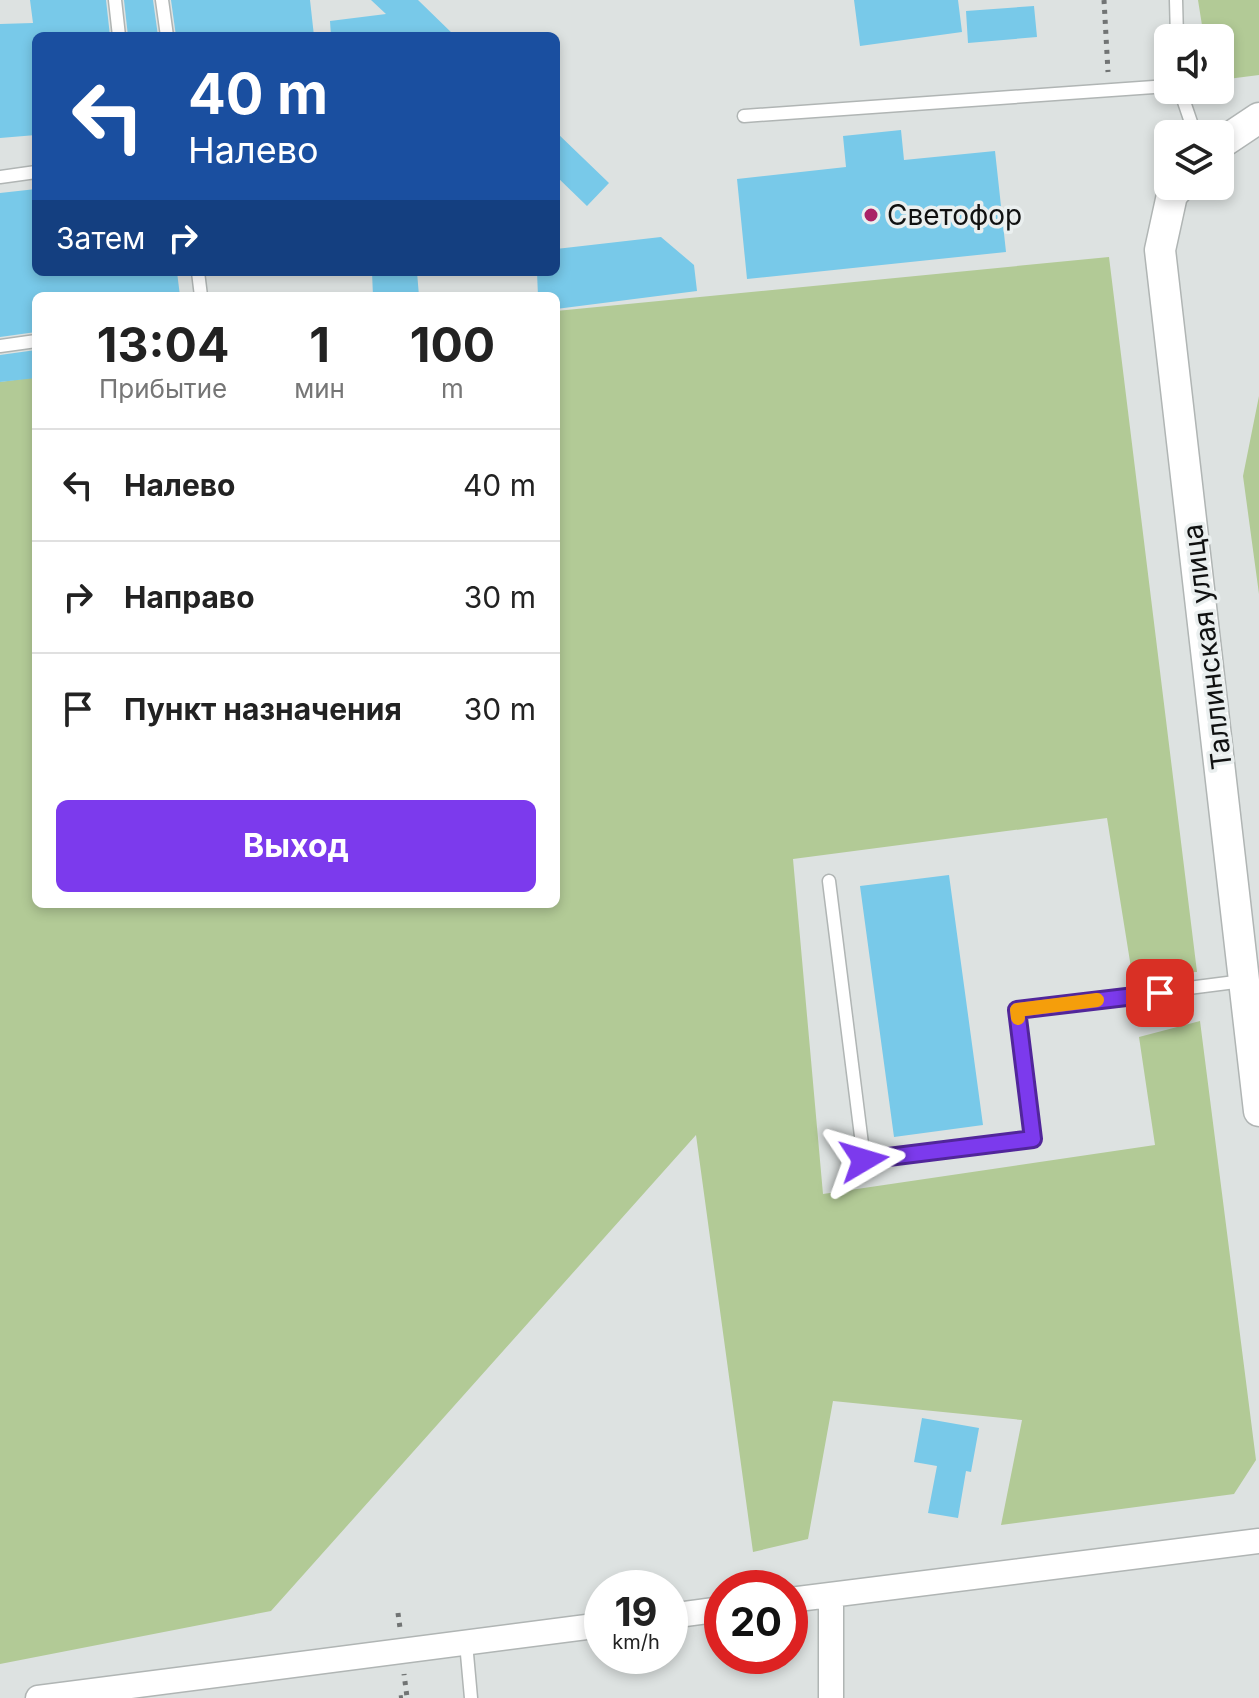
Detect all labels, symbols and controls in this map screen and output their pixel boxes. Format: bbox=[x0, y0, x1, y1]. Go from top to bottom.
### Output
map controls bbox=[1154, 24, 1234, 200]
button: sound bbox=[1154, 24, 1234, 104]
text: 40 m bbox=[188, 60, 328, 128]
icon: left bbox=[56, 64, 160, 168]
button: layers bbox=[1154, 120, 1234, 200]
text: Налево bbox=[188, 128, 319, 172]
place label: Светофор bbox=[887, 198, 1022, 232]
marker: Светофор bbox=[862, 206, 880, 224]
icon: right bbox=[161, 216, 205, 260]
text: Затем bbox=[56, 220, 145, 256]
text: 13:04 bbox=[97, 315, 229, 374]
text: 1 bbox=[309, 315, 330, 374]
text: 100 bbox=[410, 315, 495, 374]
text: Прибытие bbox=[99, 373, 227, 404]
text: мин bbox=[294, 373, 345, 404]
text: m bbox=[441, 373, 464, 404]
icon: left bbox=[56, 463, 100, 507]
text: Налево bbox=[124, 467, 236, 503]
text: 40 m bbox=[463, 467, 536, 503]
street label: Таллинская улица bbox=[1175, 522, 1239, 772]
icon: right bbox=[56, 575, 100, 619]
text: Направо bbox=[124, 579, 255, 615]
text: 30 m bbox=[464, 579, 536, 615]
icon: arrive bbox=[56, 687, 100, 731]
text: Пункт назначения bbox=[124, 691, 402, 727]
text: 30 m bbox=[464, 691, 536, 727]
button: Выход bbox=[56, 800, 536, 892]
pin bbox=[1126, 959, 1194, 1027]
icon: arrive bbox=[1138, 971, 1182, 1015]
position arrow bbox=[822, 1118, 906, 1202]
speed limit sign: 20 bbox=[704, 1570, 808, 1674]
text: 19 bbox=[614, 1587, 658, 1636]
text: km/h bbox=[612, 1630, 660, 1654]

